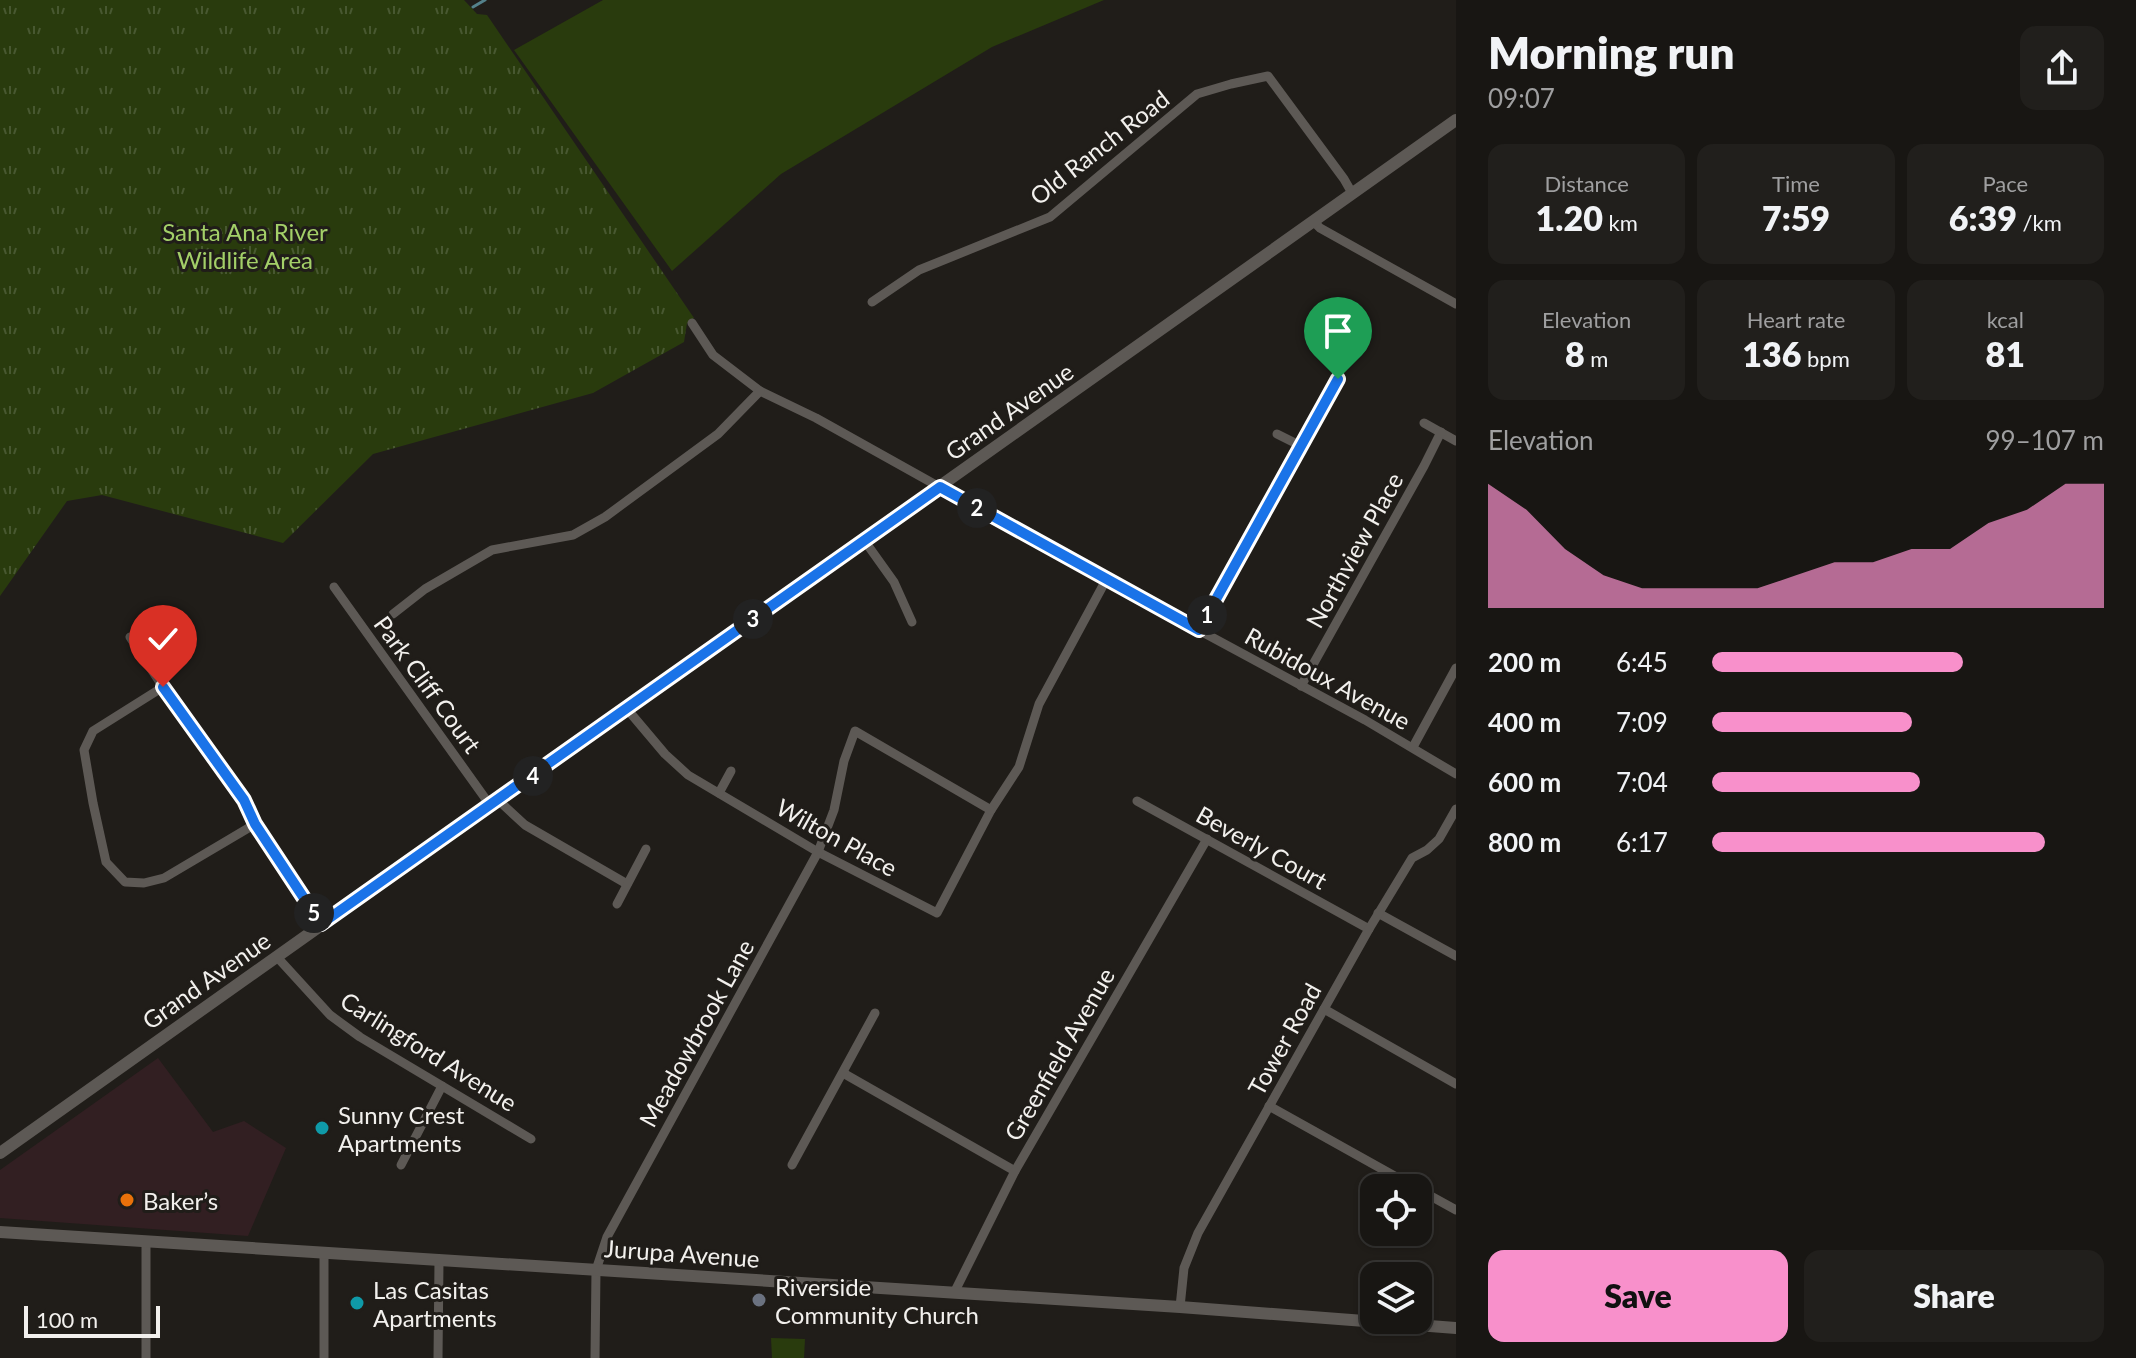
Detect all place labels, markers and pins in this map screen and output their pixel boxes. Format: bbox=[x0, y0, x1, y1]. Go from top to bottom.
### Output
pin bbox=[1304, 297, 1372, 379]
pin: 2 bbox=[957, 488, 997, 528]
pin: 1 bbox=[1187, 595, 1227, 635]
pin: 3 bbox=[733, 599, 773, 639]
pin bbox=[129, 605, 197, 687]
pin: 4 bbox=[513, 756, 553, 796]
pin: 5 bbox=[294, 893, 334, 933]
place label: Sunny Crest Apartments bbox=[338, 1100, 465, 1157]
marker: Sunny Crest Apartments bbox=[313, 1119, 331, 1137]
place label: Baker’s bbox=[143, 1186, 218, 1215]
marker: Baker’s bbox=[118, 1191, 136, 1209]
place label: Riverside Community Church bbox=[775, 1272, 979, 1329]
place label: Las Casitas Apartments bbox=[373, 1275, 497, 1332]
marker: Riverside Community Church bbox=[750, 1291, 768, 1309]
marker: Las Casitas Apartments bbox=[348, 1294, 366, 1312]

